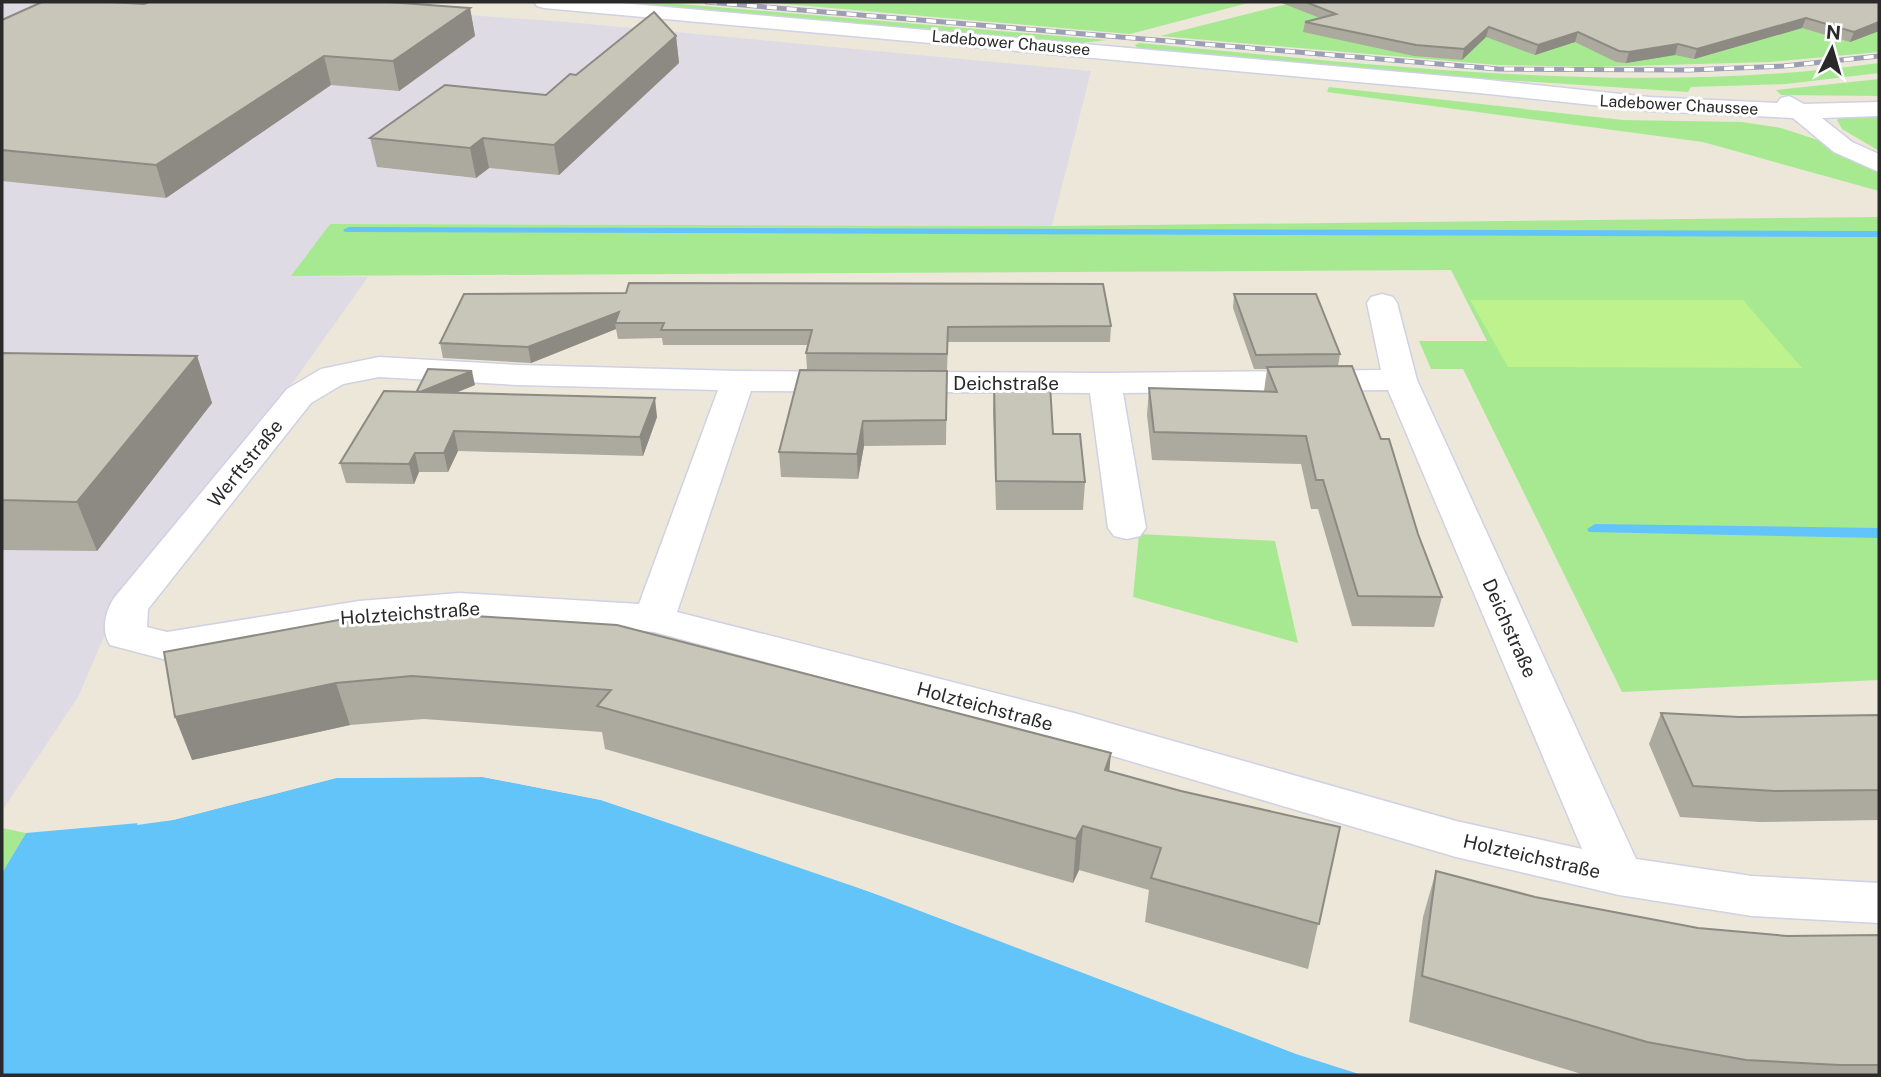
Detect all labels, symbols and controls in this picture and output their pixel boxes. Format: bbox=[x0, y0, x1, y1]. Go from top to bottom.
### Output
north arrow bbox=[1797, 14, 1867, 84]
text: N bbox=[1825, 20, 1842, 44]
street label: Ladebower Chaussee bbox=[931, 27, 1091, 59]
street label: Ladebower Chaussee bbox=[1599, 91, 1759, 119]
street label: Deichstraße bbox=[953, 372, 1059, 394]
street label: Werftstraße bbox=[203, 415, 287, 511]
street label: Deichstraße bbox=[1478, 575, 1542, 681]
street label: Holzteichstraße bbox=[339, 597, 481, 629]
street label: Holzteichstraße bbox=[914, 677, 1056, 735]
street label: Holzteichstraße bbox=[1461, 830, 1603, 882]

